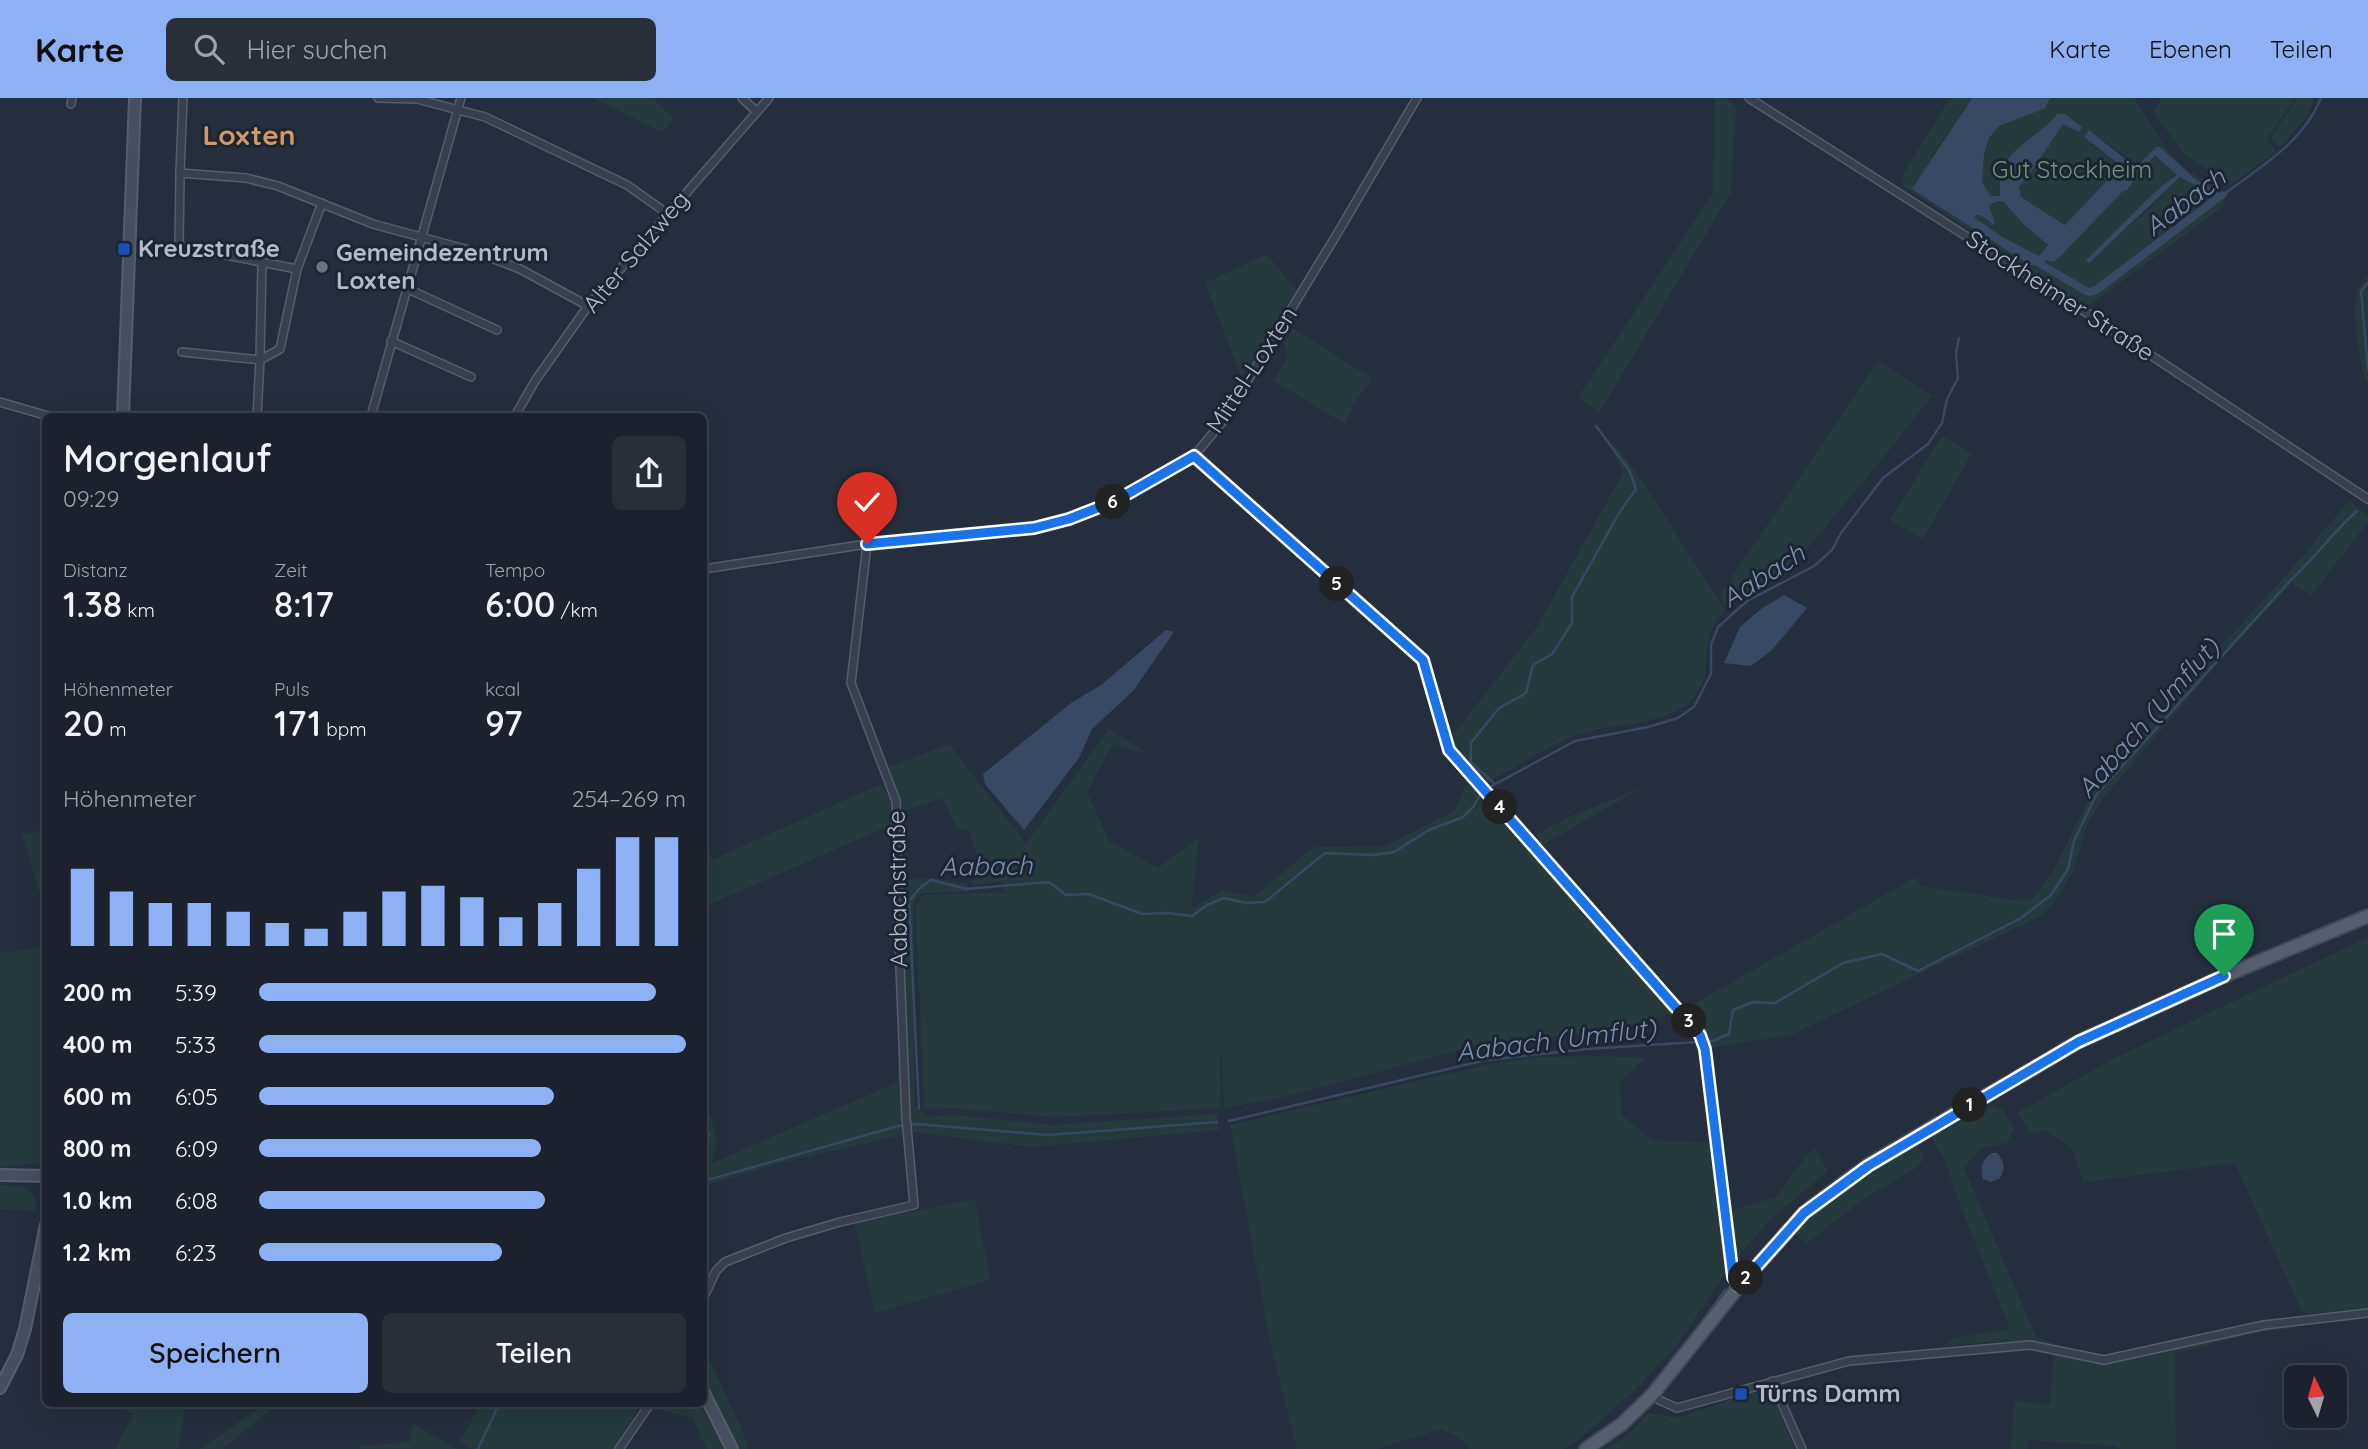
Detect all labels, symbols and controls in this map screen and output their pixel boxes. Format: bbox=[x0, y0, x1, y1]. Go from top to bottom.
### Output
search box bbox=[166, 18, 656, 81]
text: Karte bbox=[35, 29, 124, 70]
icon: search bbox=[190, 30, 228, 68]
text: Hier suchen bbox=[246, 33, 388, 66]
text: Karte bbox=[2049, 34, 2111, 64]
text: Ebenen bbox=[2149, 34, 2232, 64]
text: Teilen bbox=[2270, 34, 2333, 64]
district label: Loxten bbox=[203, 117, 295, 152]
park label: Gut Stockheim bbox=[1992, 154, 2152, 184]
water label: Aabach bbox=[2138, 160, 2233, 243]
street label: Alter Salzweg bbox=[576, 184, 695, 318]
street label: Stockheimer Straße bbox=[1961, 223, 2160, 367]
place label: Kreuzstraße bbox=[138, 233, 280, 263]
place label: Gemeindezentrum Loxten bbox=[336, 237, 549, 295]
marker: Kreuzstraße bbox=[116, 241, 132, 257]
marker: Gemeindezentrum Loxten bbox=[314, 259, 330, 275]
street label: Mittel-Loxten bbox=[1199, 301, 1303, 438]
text: Morgenlauf bbox=[63, 434, 272, 482]
button: share bbox=[612, 436, 686, 510]
pin bbox=[837, 472, 897, 544]
icon: check bbox=[848, 483, 886, 521]
text: 09:29 bbox=[63, 484, 119, 513]
pin: 6 bbox=[1096, 484, 1130, 520]
text: 6 bbox=[1107, 489, 1118, 513]
water label: Aabach bbox=[1715, 536, 1812, 615]
text: Distanz bbox=[63, 558, 128, 582]
text: Zeit bbox=[274, 558, 307, 582]
text: Tempo bbox=[485, 558, 545, 582]
pin: 5 bbox=[1320, 566, 1354, 602]
text: 5 bbox=[1331, 571, 1342, 595]
text: 1.38 bbox=[63, 582, 122, 626]
text: 8:17 bbox=[274, 582, 334, 626]
text: 6:00 bbox=[485, 582, 555, 626]
text: km bbox=[122, 598, 155, 622]
text: /km bbox=[555, 598, 598, 622]
water label: Aabach (Umflut) bbox=[2069, 630, 2227, 804]
text: Höhenmeter bbox=[63, 677, 173, 701]
text: Puls bbox=[274, 677, 309, 701]
text: kcal bbox=[485, 677, 520, 701]
text: 20 bbox=[63, 701, 104, 745]
text: 171 bbox=[274, 701, 321, 745]
text: 97 bbox=[485, 701, 523, 745]
text: m bbox=[104, 717, 127, 741]
text: bpm bbox=[321, 717, 367, 741]
text: Höhenmeter bbox=[63, 784, 196, 813]
text: 254–269 m bbox=[572, 784, 686, 813]
pin: 4 bbox=[1482, 790, 1518, 824]
text: 4 bbox=[1494, 794, 1505, 818]
street label: Aabachstraße bbox=[881, 810, 913, 968]
water label: Aabach bbox=[939, 848, 1034, 883]
pin bbox=[2194, 904, 2254, 976]
icon: arrive bbox=[2205, 915, 2243, 953]
text: 200 m bbox=[63, 978, 132, 1007]
text: 5:39 bbox=[175, 978, 217, 1007]
pin: 3 bbox=[1672, 1004, 1706, 1038]
text: 3 bbox=[1683, 1008, 1694, 1032]
water label: Aabach (Umflut) bbox=[1454, 1011, 1659, 1068]
text: 400 m bbox=[63, 1030, 132, 1059]
text: 5:33 bbox=[175, 1030, 216, 1059]
text: 600 m bbox=[63, 1082, 132, 1111]
text: 6:05 bbox=[175, 1082, 218, 1111]
pin: 1 bbox=[1952, 1088, 1988, 1122]
text: 1 bbox=[1966, 1092, 1973, 1116]
text: 800 m bbox=[63, 1134, 132, 1163]
text: 6:09 bbox=[175, 1134, 218, 1163]
text: 1.0 km bbox=[63, 1186, 133, 1215]
text: 6:08 bbox=[175, 1186, 218, 1215]
text: 1.2 km bbox=[63, 1238, 132, 1267]
text: 6:23 bbox=[175, 1238, 216, 1267]
pin: 2 bbox=[1728, 1260, 1764, 1296]
text: 2 bbox=[1740, 1265, 1751, 1289]
button: Speichern bbox=[63, 1313, 368, 1393]
button: Teilen bbox=[382, 1313, 686, 1393]
north arrow bbox=[2284, 1365, 2347, 1428]
map controls bbox=[2284, 1365, 2347, 1428]
place label: Türns Damm bbox=[1755, 1378, 1901, 1408]
marker: Türns Damm bbox=[1733, 1386, 1749, 1402]

